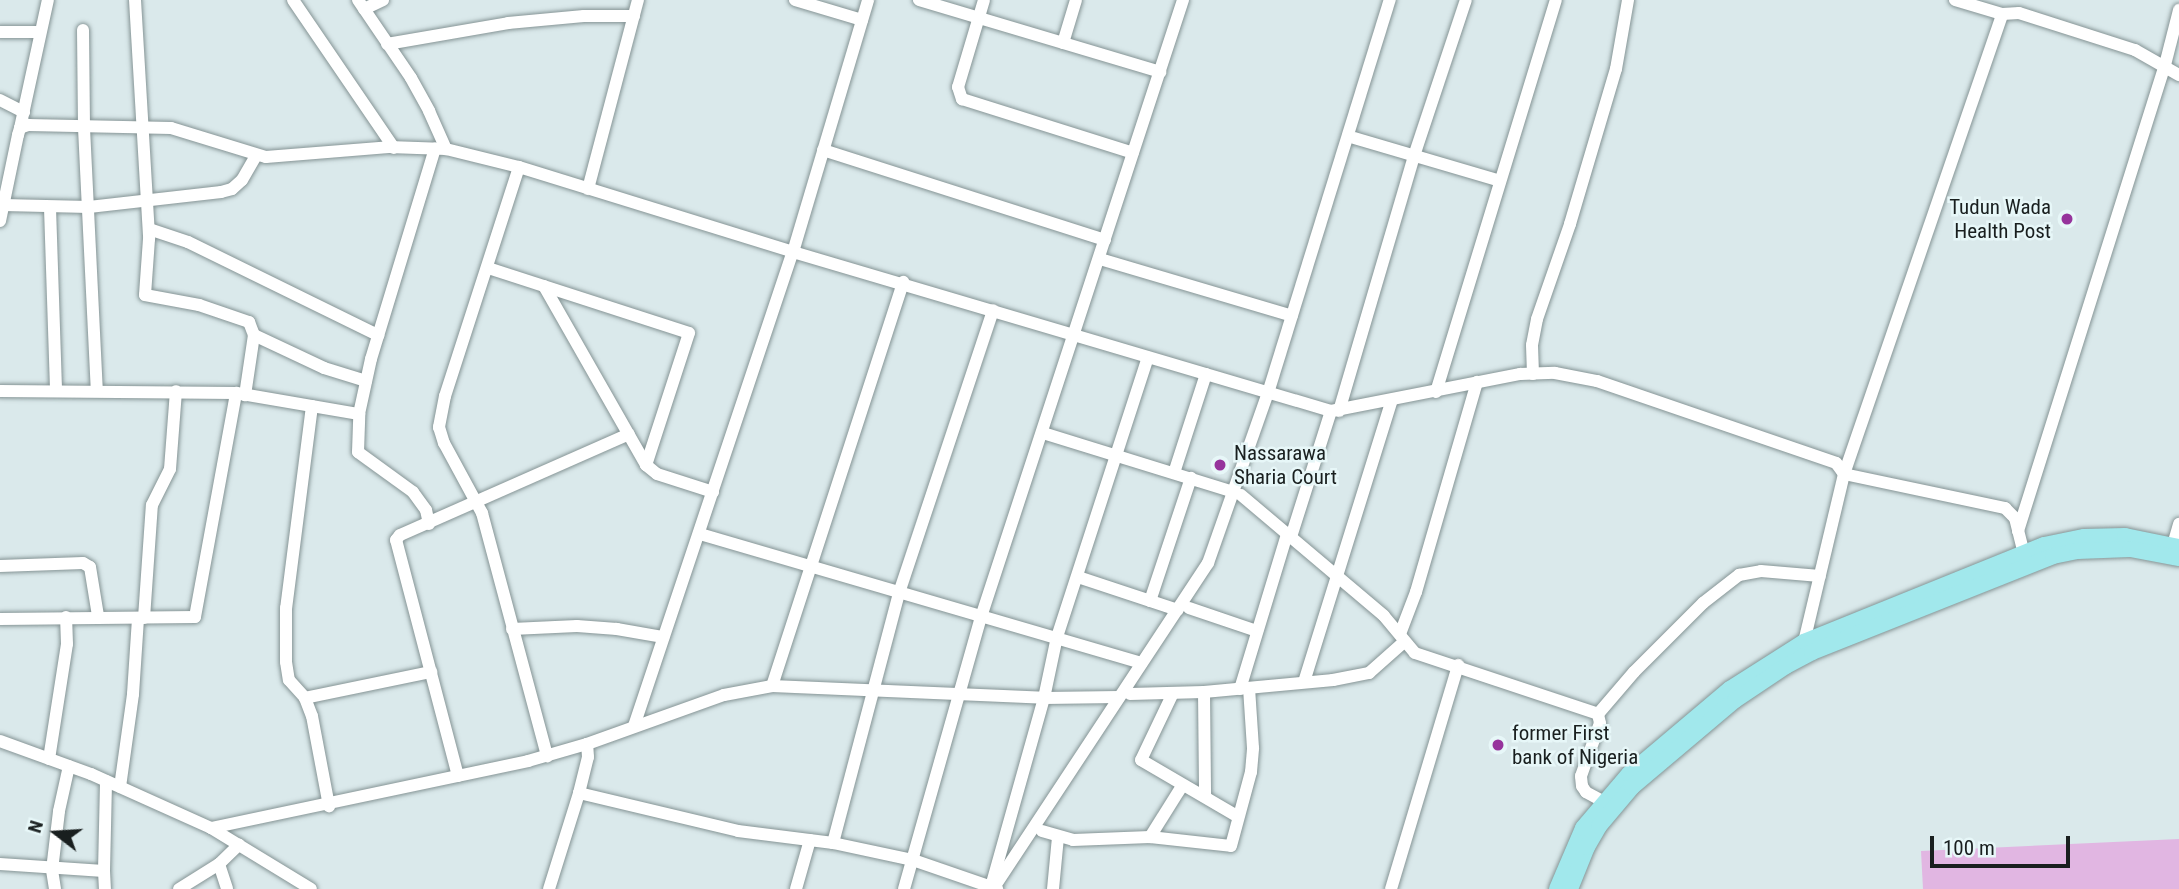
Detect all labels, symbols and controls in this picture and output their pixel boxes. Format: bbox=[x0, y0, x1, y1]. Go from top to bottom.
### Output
place label: Tudun Wada Health Post bbox=[1949, 194, 2051, 244]
marker: Tudun Wada Health Post bbox=[2057, 209, 2077, 229]
place label: Nassarawa Sharia Court bbox=[1234, 440, 1337, 490]
marker: Nassarawa Sharia Court bbox=[1212, 457, 1228, 473]
place label: former First bank of Nigeria bbox=[1512, 720, 1638, 770]
marker: former First bank of Nigeria bbox=[1490, 737, 1506, 753]
north arrow bbox=[21, 798, 91, 868]
text: N bbox=[23, 818, 48, 836]
scale bar bbox=[1934, 822, 2074, 866]
text: 100 m bbox=[1943, 836, 1995, 860]

